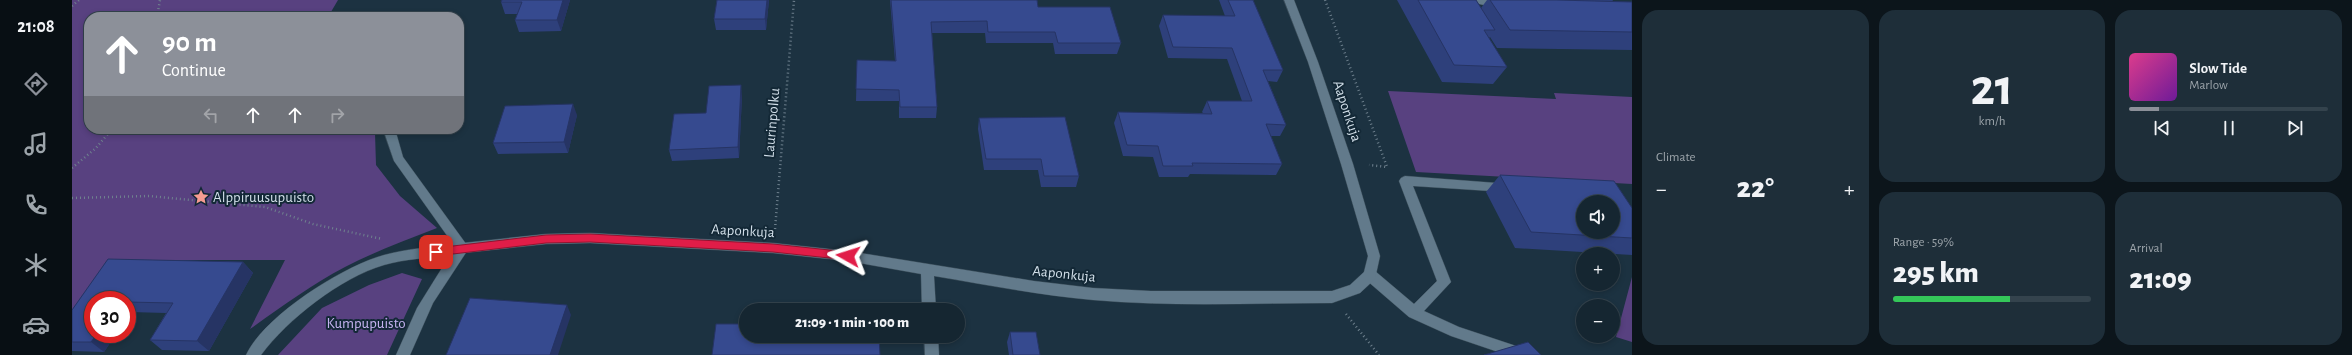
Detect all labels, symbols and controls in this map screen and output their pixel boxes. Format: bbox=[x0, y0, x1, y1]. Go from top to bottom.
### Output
text: 21:08 bbox=[17, 18, 55, 36]
icon: ahead bbox=[96, 28, 148, 80]
text: 90 m bbox=[162, 29, 217, 57]
text: Slow Tide bbox=[2189, 61, 2247, 76]
text: Continue bbox=[162, 62, 226, 80]
text: 21 bbox=[1970, 62, 2014, 114]
icon: directions bbox=[22, 70, 50, 98]
street label: Aaponkuja bbox=[1330, 78, 1364, 144]
text: Marlow bbox=[2189, 79, 2228, 92]
street label: Laurinpolku bbox=[761, 87, 783, 159]
icon: left bbox=[200, 104, 222, 126]
icon: ahead bbox=[242, 104, 264, 126]
icon: ahead bbox=[284, 104, 306, 126]
icon: right bbox=[326, 104, 348, 126]
text: km/h bbox=[1979, 115, 2005, 128]
icon: previous bbox=[2151, 117, 2173, 139]
icon: pause bbox=[2218, 117, 2240, 139]
icon: next bbox=[2284, 117, 2306, 139]
icon: music bbox=[22, 130, 50, 158]
text: Climate bbox=[1656, 151, 1695, 164]
text: 22° bbox=[1737, 173, 1774, 203]
text: − bbox=[1656, 178, 1667, 200]
text: + bbox=[1844, 178, 1855, 200]
place icon: Alppiruusupuisto bbox=[192, 188, 210, 206]
place label: Alppiruusupuisto bbox=[213, 190, 314, 205]
icon: phone bbox=[22, 191, 50, 219]
map controls bbox=[1576, 195, 1620, 343]
button: sound bbox=[1576, 195, 1620, 239]
street label: Aaponkuja bbox=[711, 222, 775, 240]
pin bbox=[419, 235, 453, 269]
position arrow bbox=[827, 235, 869, 277]
text: Range · 59% bbox=[1893, 236, 1954, 249]
icon: arrive bbox=[425, 241, 447, 263]
text: Arrival bbox=[2129, 242, 2163, 255]
button: + bbox=[1576, 247, 1620, 291]
icon: climate bbox=[22, 251, 50, 279]
text: 295 km bbox=[1893, 258, 1979, 288]
street label: Aaponkuja bbox=[1032, 263, 1096, 285]
text: 21:09 bbox=[2129, 264, 2192, 294]
speed limit sign: 30 bbox=[84, 291, 136, 343]
button: − bbox=[1576, 299, 1620, 343]
icon: car bbox=[22, 311, 50, 339]
text: 21:09 · 1 min · 100 m bbox=[795, 315, 909, 330]
park label: Kumpupuisto bbox=[326, 316, 406, 331]

